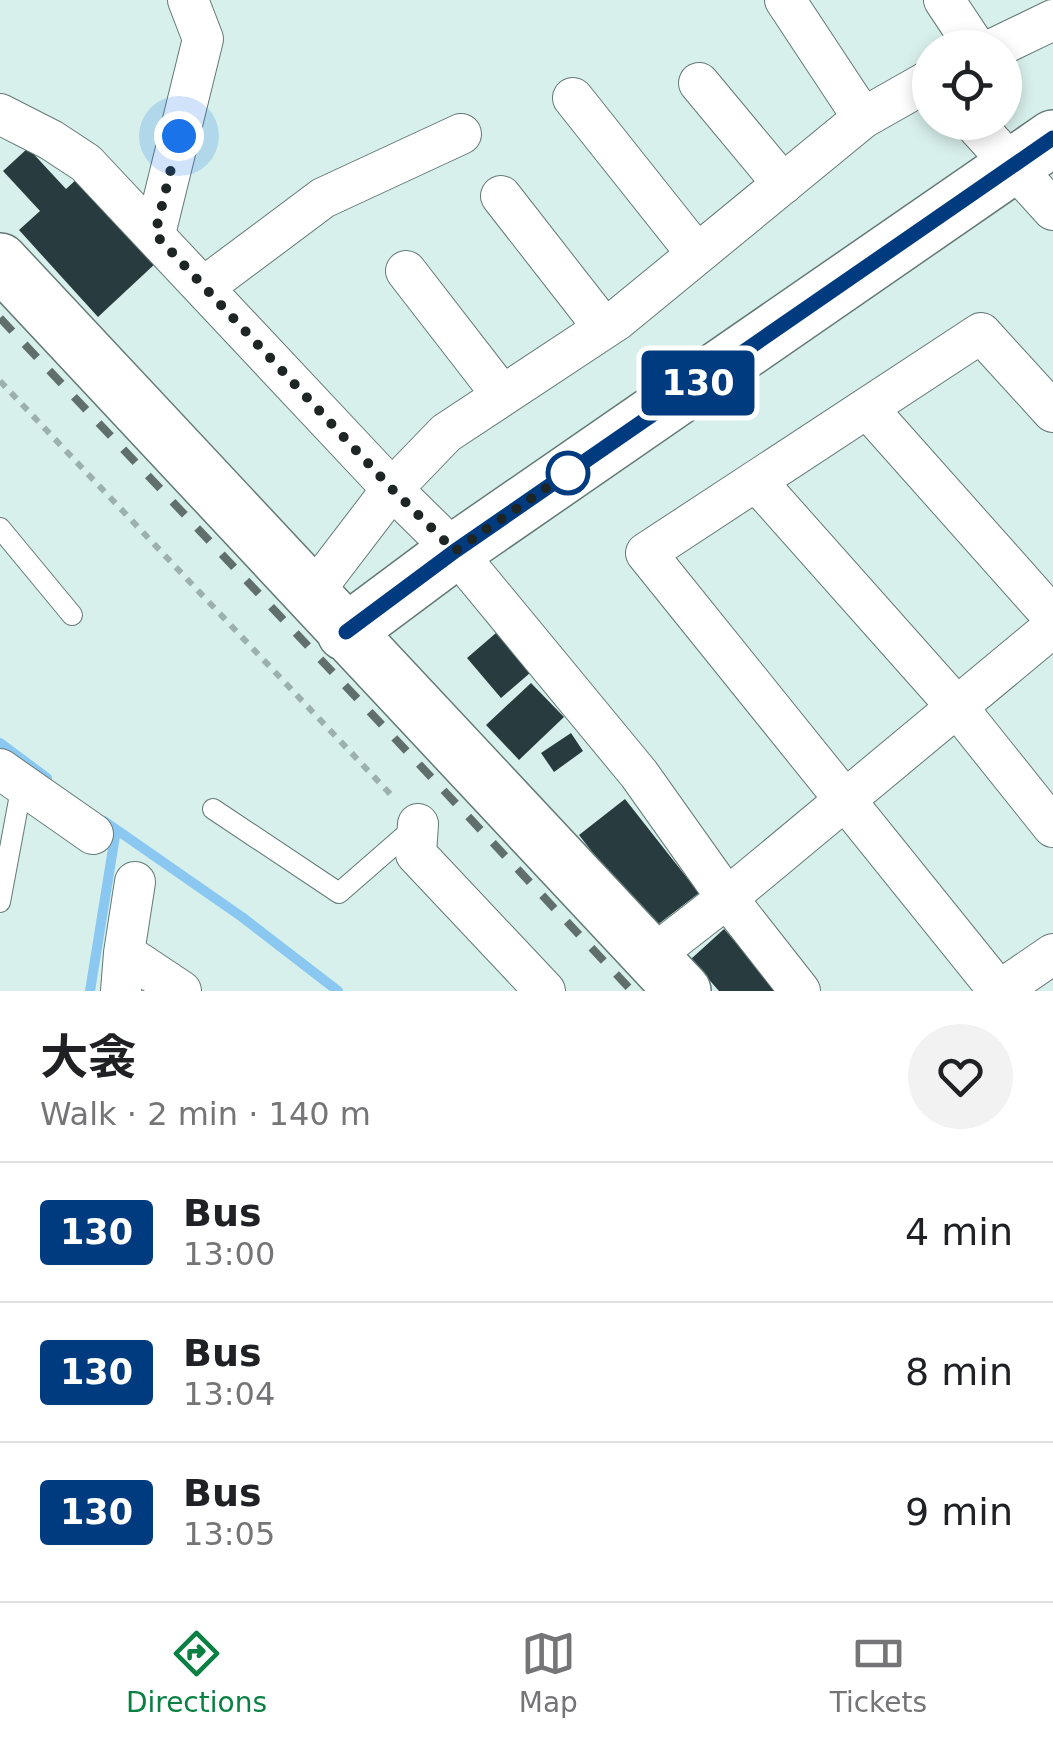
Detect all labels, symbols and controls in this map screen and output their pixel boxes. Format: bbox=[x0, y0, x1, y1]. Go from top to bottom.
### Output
map controls bbox=[912, 30, 1022, 140]
button: locate bbox=[912, 30, 1022, 140]
your location bbox=[154, 111, 204, 161]
line badge: 130 bbox=[640, 350, 756, 416]
text: 130 bbox=[661, 363, 735, 403]
unlabelled marker bbox=[547, 452, 589, 494]
button: heart bbox=[908, 1024, 1013, 1129]
text: 大衾 bbox=[40, 1029, 136, 1085]
text: Walk · 2 min · 140 m bbox=[40, 1095, 371, 1133]
text: Bus bbox=[183, 1191, 262, 1235]
text: 4 min bbox=[905, 1210, 1013, 1254]
text: 130 bbox=[60, 1212, 133, 1252]
text: 13:00 bbox=[183, 1235, 275, 1273]
text: Bus bbox=[183, 1331, 262, 1375]
text: 8 min bbox=[905, 1350, 1013, 1394]
text: 130 bbox=[60, 1352, 133, 1392]
text: 13:04 bbox=[183, 1375, 275, 1413]
text: Bus bbox=[183, 1471, 262, 1515]
text: 9 min bbox=[905, 1490, 1013, 1534]
text: 130 bbox=[60, 1492, 133, 1532]
text: 13:05 bbox=[183, 1515, 275, 1553]
tab: Directions bbox=[126, 1626, 267, 1719]
tab: Map bbox=[519, 1626, 578, 1719]
tab: Tickets bbox=[830, 1626, 927, 1719]

